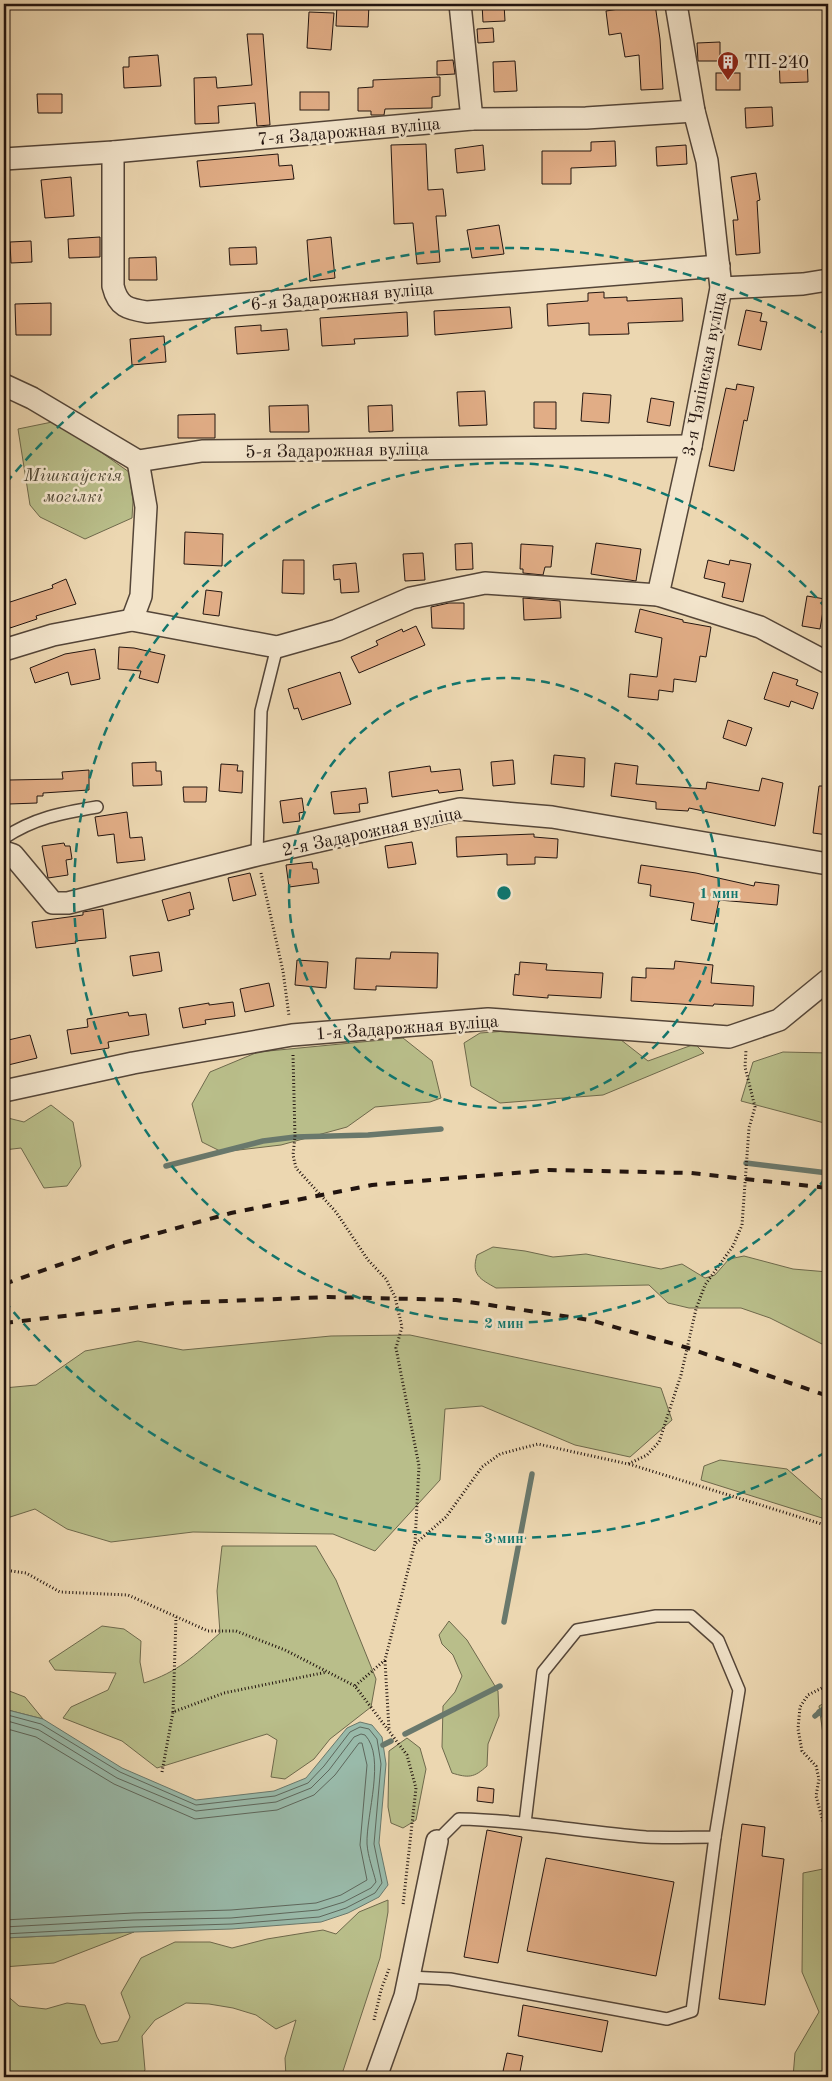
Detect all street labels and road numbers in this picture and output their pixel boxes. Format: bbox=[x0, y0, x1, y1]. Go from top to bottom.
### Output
street label: 7-я Задарожная вуліца bbox=[257, 115, 441, 149]
street label: 6-я Задарожная вуліца bbox=[250, 280, 434, 314]
street label: 3-я Чэпінская вуліца bbox=[680, 290, 730, 458]
street label: 5-я Задарожная вуліца bbox=[245, 440, 429, 462]
street label: 2-я Задарожная вуліца bbox=[281, 804, 464, 860]
street label: 1-я Задарожная вуліца bbox=[315, 1013, 499, 1043]

